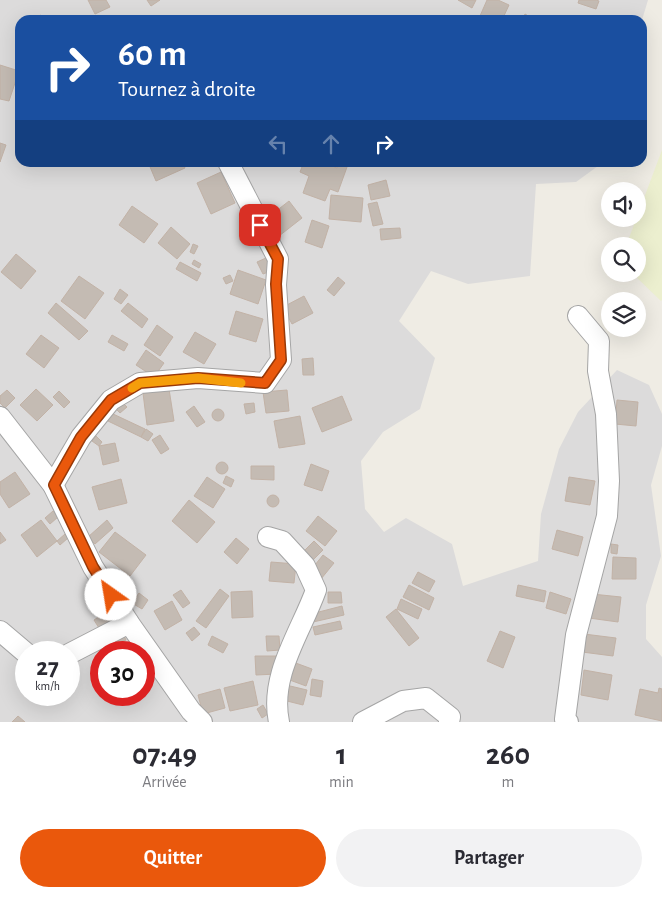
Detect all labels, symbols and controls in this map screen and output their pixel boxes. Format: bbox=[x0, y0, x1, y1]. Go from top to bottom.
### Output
icon: right bbox=[35, 35, 100, 100]
text: 60 m bbox=[118, 37, 187, 72]
text: Tournez à droite bbox=[118, 78, 256, 100]
icon: left bbox=[264, 130, 292, 158]
icon: ahead bbox=[317, 130, 345, 158]
icon: right bbox=[370, 130, 398, 158]
map controls bbox=[601, 182, 646, 337]
button: sound bbox=[601, 182, 646, 227]
pin bbox=[239, 204, 281, 246]
icon: arrive bbox=[246, 211, 274, 239]
button: search bbox=[601, 237, 646, 282]
button: layers bbox=[601, 292, 646, 337]
position arrow bbox=[84, 568, 136, 620]
speed limit sign: 30 bbox=[90, 641, 155, 706]
text: 27 bbox=[36, 655, 59, 680]
text: km/h bbox=[35, 680, 60, 692]
text: 07:49 bbox=[132, 740, 197, 770]
text: 1 bbox=[336, 740, 347, 770]
text: 260 bbox=[486, 740, 530, 770]
text: Arrivée bbox=[142, 774, 187, 790]
text: min bbox=[329, 774, 354, 790]
text: m bbox=[502, 774, 514, 790]
button: Quitter bbox=[20, 829, 326, 887]
button: Partager bbox=[336, 829, 642, 887]

